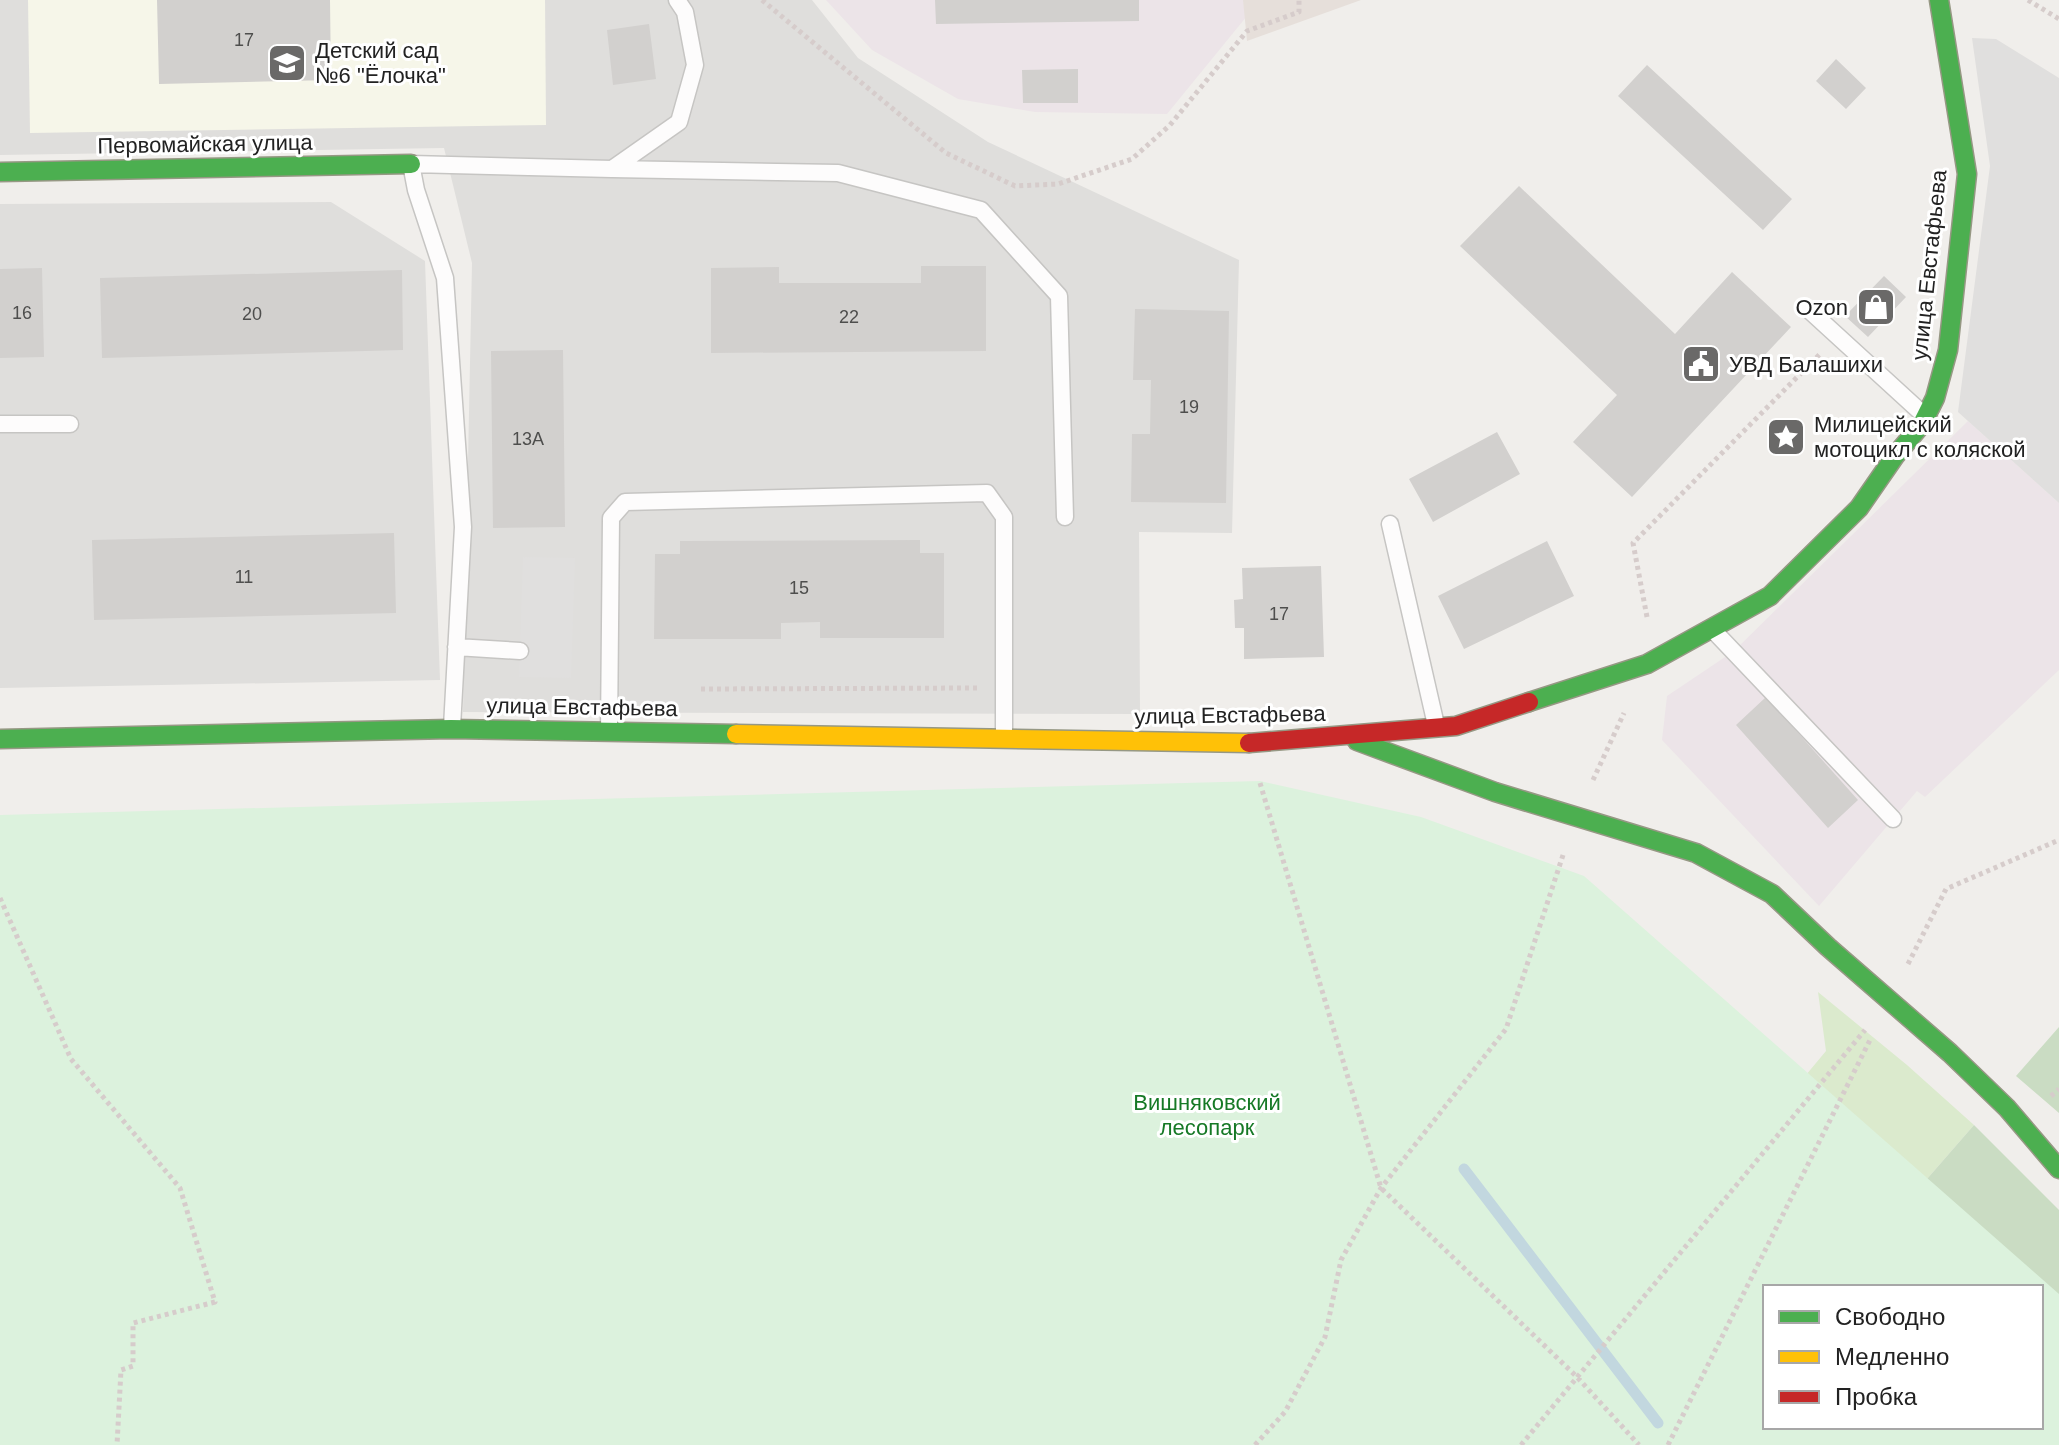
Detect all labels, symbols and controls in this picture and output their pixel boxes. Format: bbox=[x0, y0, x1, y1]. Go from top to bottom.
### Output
house number: 17 bbox=[234, 30, 254, 50]
place label: Детский сад №6 "Ёлочка" bbox=[315, 38, 446, 88]
school or university icon: Детский сад №6 "Ёлочка" bbox=[266, 42, 308, 84]
street label: Первомайская улица bbox=[97, 130, 314, 158]
street label: улица Евстафьева bbox=[1907, 168, 1952, 361]
shop icon: Ozon bbox=[1855, 286, 1897, 328]
place label: Ozon bbox=[1795, 295, 1848, 320]
house number: 16 bbox=[12, 303, 32, 323]
house number: 20 bbox=[242, 304, 262, 324]
house number: 22 bbox=[839, 307, 859, 327]
public building icon: УВД Балашихи bbox=[1680, 343, 1722, 385]
place label: УВД Балашихи bbox=[1729, 352, 1883, 377]
house number: 19 bbox=[1179, 397, 1199, 417]
place label: Милицейский мотоцикл с коляской bbox=[1814, 412, 2026, 462]
place icon: Милицейский мотоцикл с коляской bbox=[1765, 416, 1807, 458]
house number: 13А bbox=[512, 429, 544, 449]
house number: 11 bbox=[235, 567, 253, 587]
house number: 15 bbox=[789, 578, 809, 598]
house number: 17 bbox=[1269, 604, 1289, 624]
street label: улица Евстафьева bbox=[486, 693, 679, 721]
street label: улица Евстафьева bbox=[1134, 701, 1327, 729]
park label: Вишняковский лесопарк bbox=[1133, 1090, 1281, 1140]
legend bbox=[1763, 1285, 2043, 1429]
text: Свободно bbox=[1835, 1303, 1945, 1330]
text: Медленно bbox=[1835, 1343, 1949, 1370]
text: Пробка bbox=[1835, 1383, 1918, 1410]

